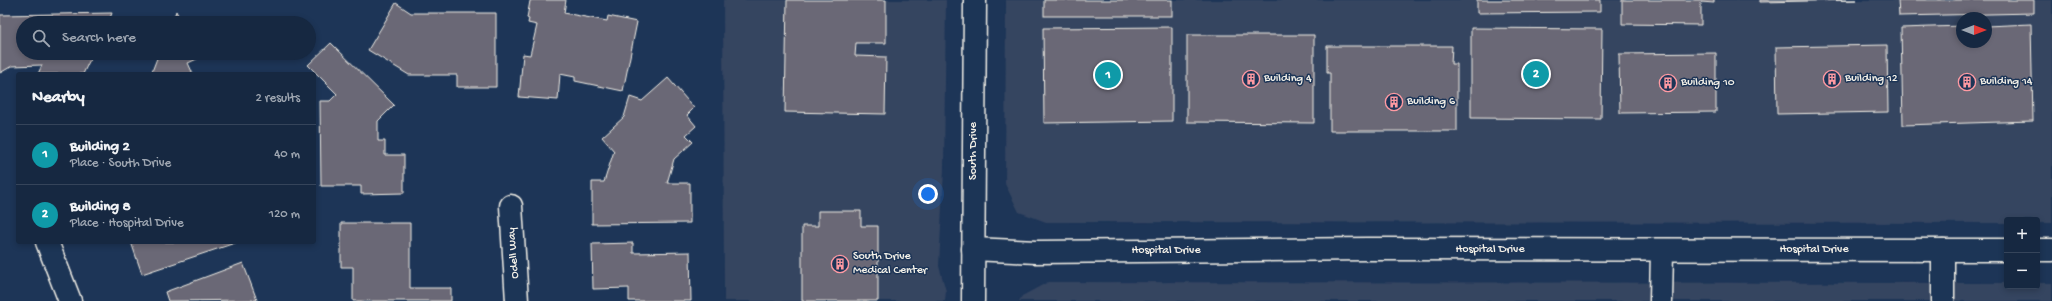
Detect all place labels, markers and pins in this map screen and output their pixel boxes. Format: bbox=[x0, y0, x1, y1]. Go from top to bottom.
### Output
pin: 2 bbox=[1523, 59, 1549, 89]
pin: 1 bbox=[1095, 60, 1121, 90]
building icon: Building 4 bbox=[1241, 69, 1261, 89]
building icon: Building 12 bbox=[1822, 69, 1842, 89]
place label: Building 4 bbox=[1263, 72, 1312, 86]
place label: Building 12 bbox=[1844, 72, 1898, 86]
building icon: Building 14 bbox=[1957, 72, 1977, 92]
building icon: Building 10 bbox=[1658, 73, 1678, 93]
place label: Building 14 bbox=[1979, 75, 2033, 89]
place label: Building 10 bbox=[1680, 76, 1735, 90]
building icon: Building 6 bbox=[1384, 92, 1404, 112]
place label: Building 6 bbox=[1406, 95, 1456, 109]
place label: South Drive Medical Center bbox=[853, 250, 929, 278]
building icon: South Drive Medical Center bbox=[830, 254, 850, 274]

